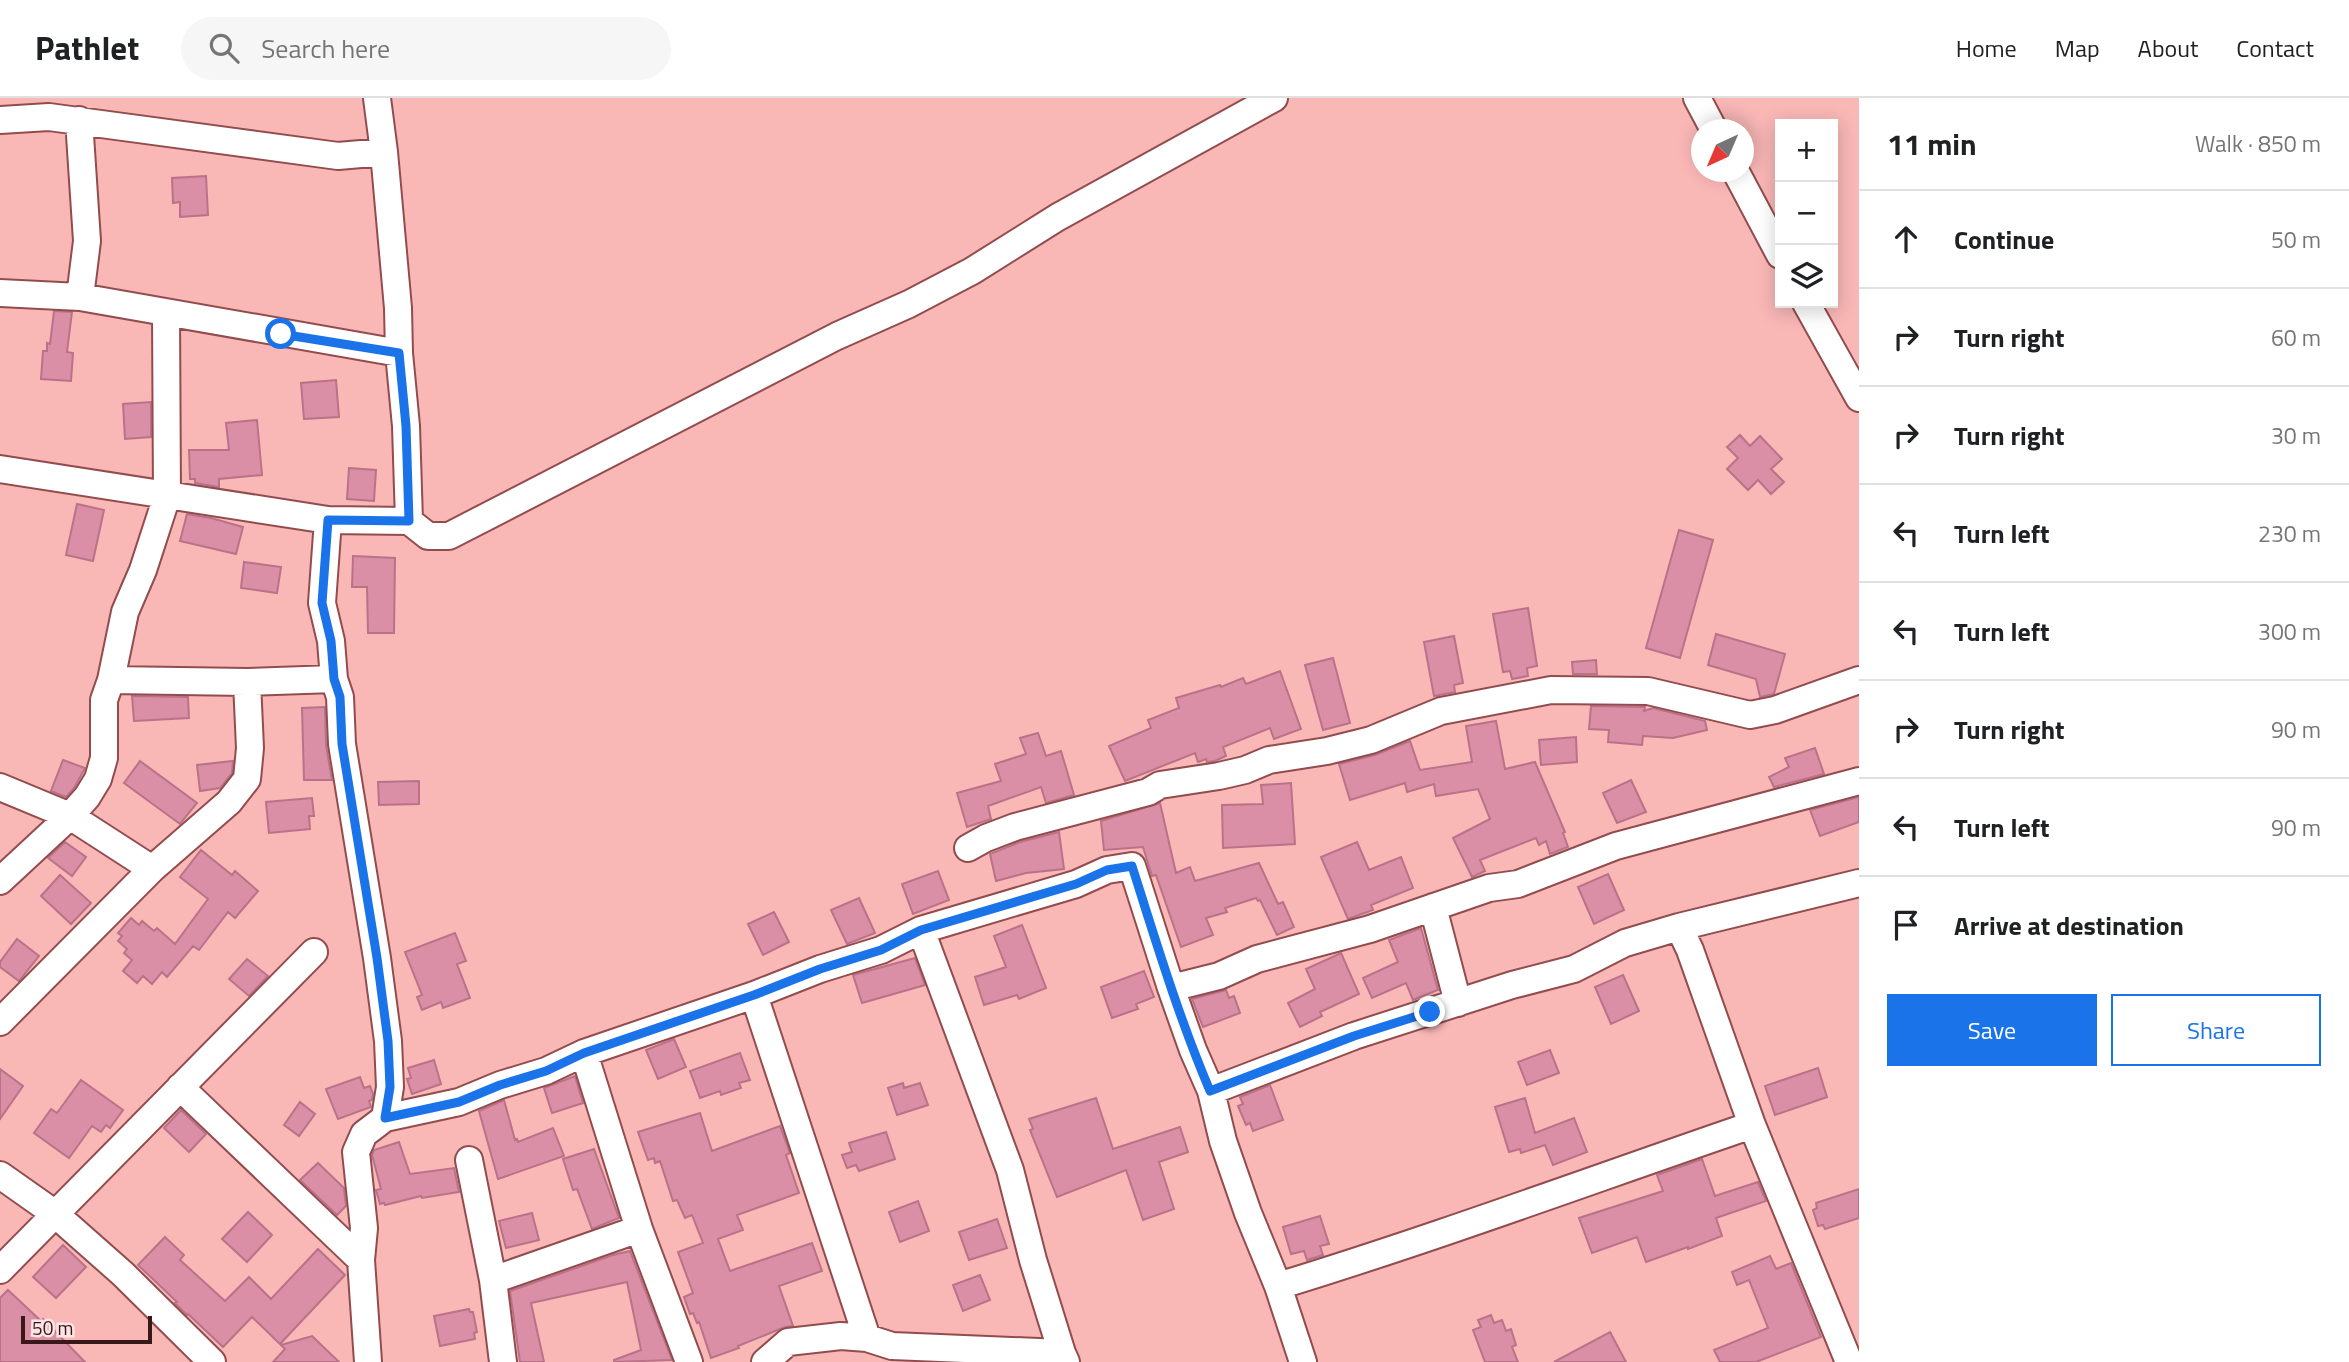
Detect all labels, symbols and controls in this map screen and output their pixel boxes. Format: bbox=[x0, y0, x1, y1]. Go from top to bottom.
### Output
search box bbox=[181, 17, 671, 80]
text: Pathlet bbox=[35, 23, 139, 73]
icon: search bbox=[205, 29, 243, 67]
text: Search here bbox=[261, 29, 390, 68]
text: Home bbox=[1956, 30, 2017, 66]
text: Map bbox=[2055, 30, 2100, 66]
text: About bbox=[2138, 30, 2198, 66]
text: Contact bbox=[2236, 30, 2314, 66]
north arrow bbox=[1691, 119, 1754, 182]
map controls bbox=[1775, 119, 1838, 308]
button: + bbox=[1775, 119, 1838, 182]
text: 11 min bbox=[1887, 121, 1977, 167]
text: Walk · 850 m bbox=[2195, 126, 2321, 161]
button: − bbox=[1775, 182, 1838, 245]
icon: ahead bbox=[1887, 220, 1925, 258]
text: Continue bbox=[1954, 220, 2054, 259]
text: 50 m bbox=[2271, 222, 2321, 257]
button: layers bbox=[1775, 245, 1838, 308]
route start bbox=[265, 318, 296, 349]
icon: right bbox=[1887, 318, 1925, 356]
text: Turn right bbox=[1954, 318, 2065, 357]
text: 60 m bbox=[2271, 320, 2321, 355]
icon: right bbox=[1887, 416, 1925, 454]
text: Turn right bbox=[1954, 416, 2065, 455]
text: 30 m bbox=[2271, 418, 2321, 453]
icon: left bbox=[1887, 514, 1925, 552]
text: Turn left bbox=[1954, 514, 2049, 553]
text: 230 m bbox=[2258, 516, 2321, 551]
icon: left bbox=[1887, 612, 1925, 650]
text: Turn left bbox=[1954, 612, 2049, 651]
text: 300 m bbox=[2258, 614, 2321, 649]
icon: right bbox=[1887, 710, 1925, 748]
text: Turn right bbox=[1954, 710, 2065, 749]
text: 90 m bbox=[2271, 712, 2321, 747]
icon: left bbox=[1887, 808, 1925, 846]
text: Turn left bbox=[1954, 808, 2049, 847]
text: 90 m bbox=[2271, 810, 2321, 845]
icon: arrive bbox=[1887, 906, 1925, 944]
text: Arrive at destination bbox=[1954, 906, 2184, 945]
button: Save bbox=[1887, 994, 2097, 1066]
button: Share bbox=[2111, 994, 2321, 1066]
route end bbox=[1414, 996, 1445, 1027]
scale bar bbox=[21, 1313, 152, 1345]
text: 50 m bbox=[32, 1313, 73, 1342]

